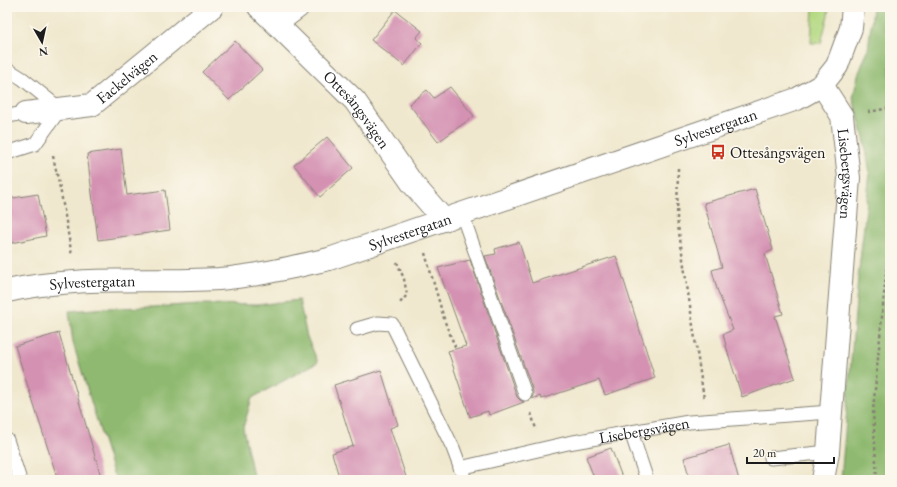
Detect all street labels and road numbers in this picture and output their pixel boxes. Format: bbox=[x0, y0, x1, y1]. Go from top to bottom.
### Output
street label: Fackelvägen bbox=[92, 45, 162, 108]
street label: Ottesångsvägen bbox=[319, 65, 396, 153]
street label: Sylvestergatan bbox=[671, 103, 760, 151]
street label: Lisebergsvägen bbox=[833, 127, 860, 221]
street label: Sylvestergatan bbox=[366, 207, 454, 255]
street label: Sylvestergatan bbox=[48, 270, 136, 294]
street label: Lisebergsvägen bbox=[597, 412, 691, 448]

